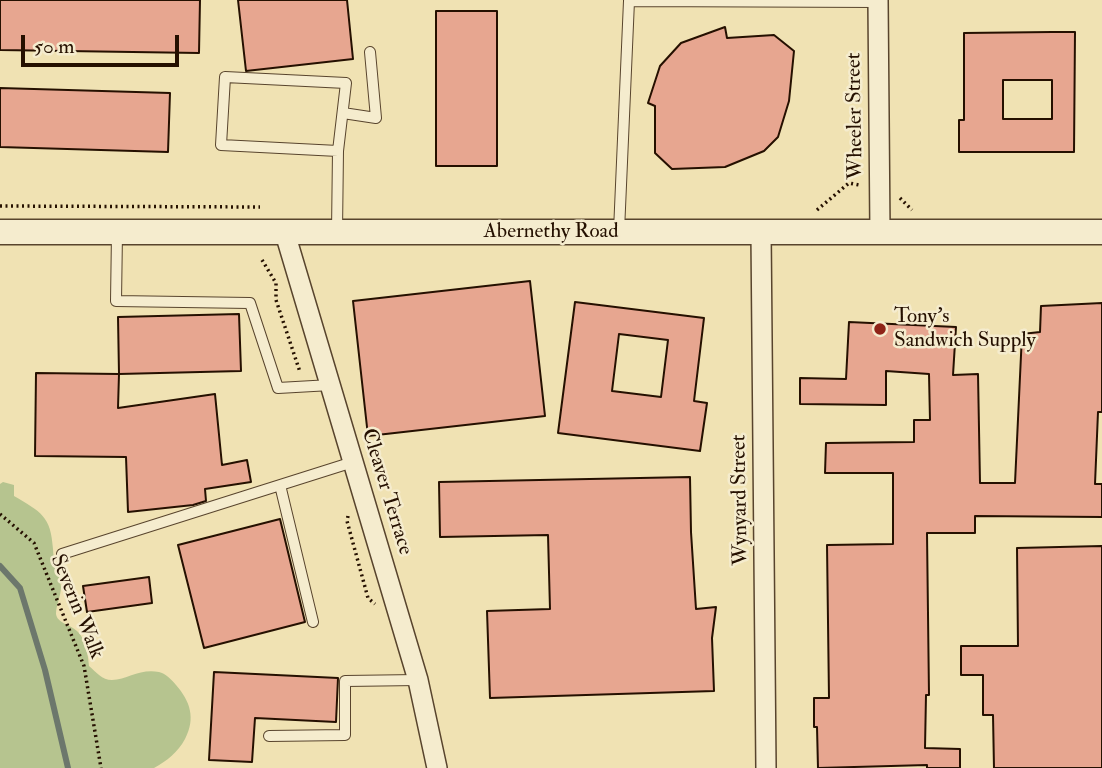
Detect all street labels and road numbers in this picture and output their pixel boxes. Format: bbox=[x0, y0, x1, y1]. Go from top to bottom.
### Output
street label: Wheeler Street bbox=[842, 52, 870, 180]
street label: Abernethy Road bbox=[484, 219, 618, 245]
street label: Cleaver Terrace bbox=[355, 426, 417, 558]
street label: Wynyard Street bbox=[727, 434, 755, 566]
street label: Severin Walk bbox=[44, 551, 108, 663]

